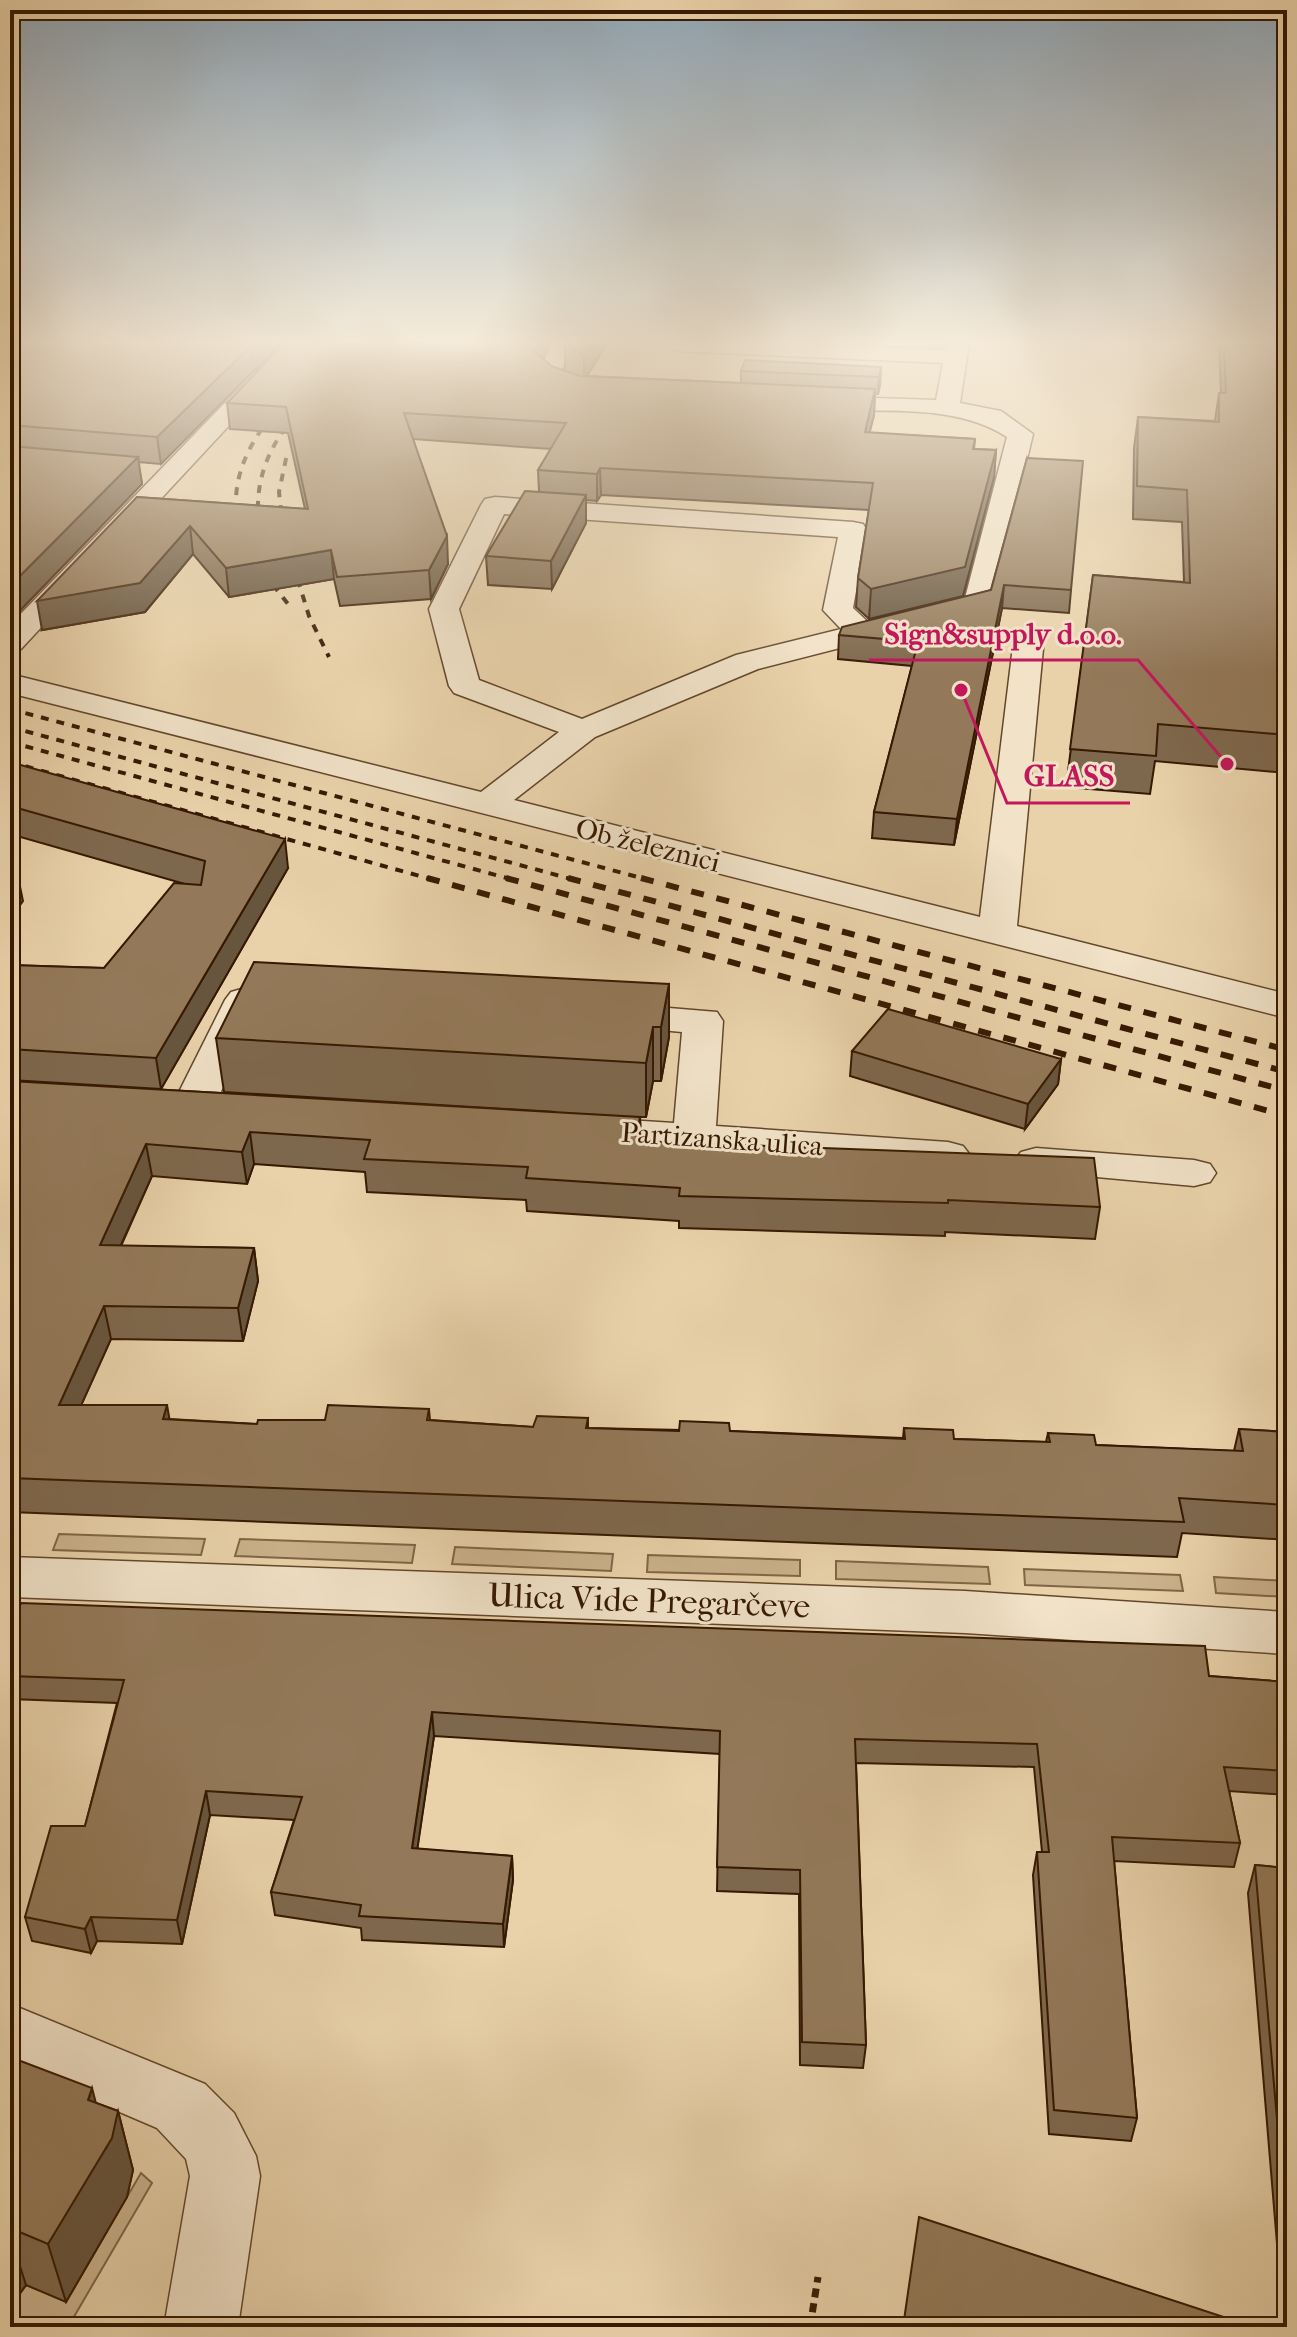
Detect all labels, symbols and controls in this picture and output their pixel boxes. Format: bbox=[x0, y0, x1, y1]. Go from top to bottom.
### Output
callout: Sign&supply d.o.o. bbox=[869, 606, 1138, 660]
text: Sign&supply d.o.o. bbox=[884, 617, 1122, 652]
callout: GLASS bbox=[1007, 749, 1130, 803]
text: GLASS bbox=[1024, 759, 1114, 794]
street label: Ob železnici bbox=[572, 811, 724, 879]
street label: Partizanska ulica bbox=[620, 1115, 825, 1163]
street label: Ulica Vide Pregarčeve bbox=[487, 1575, 811, 1627]

